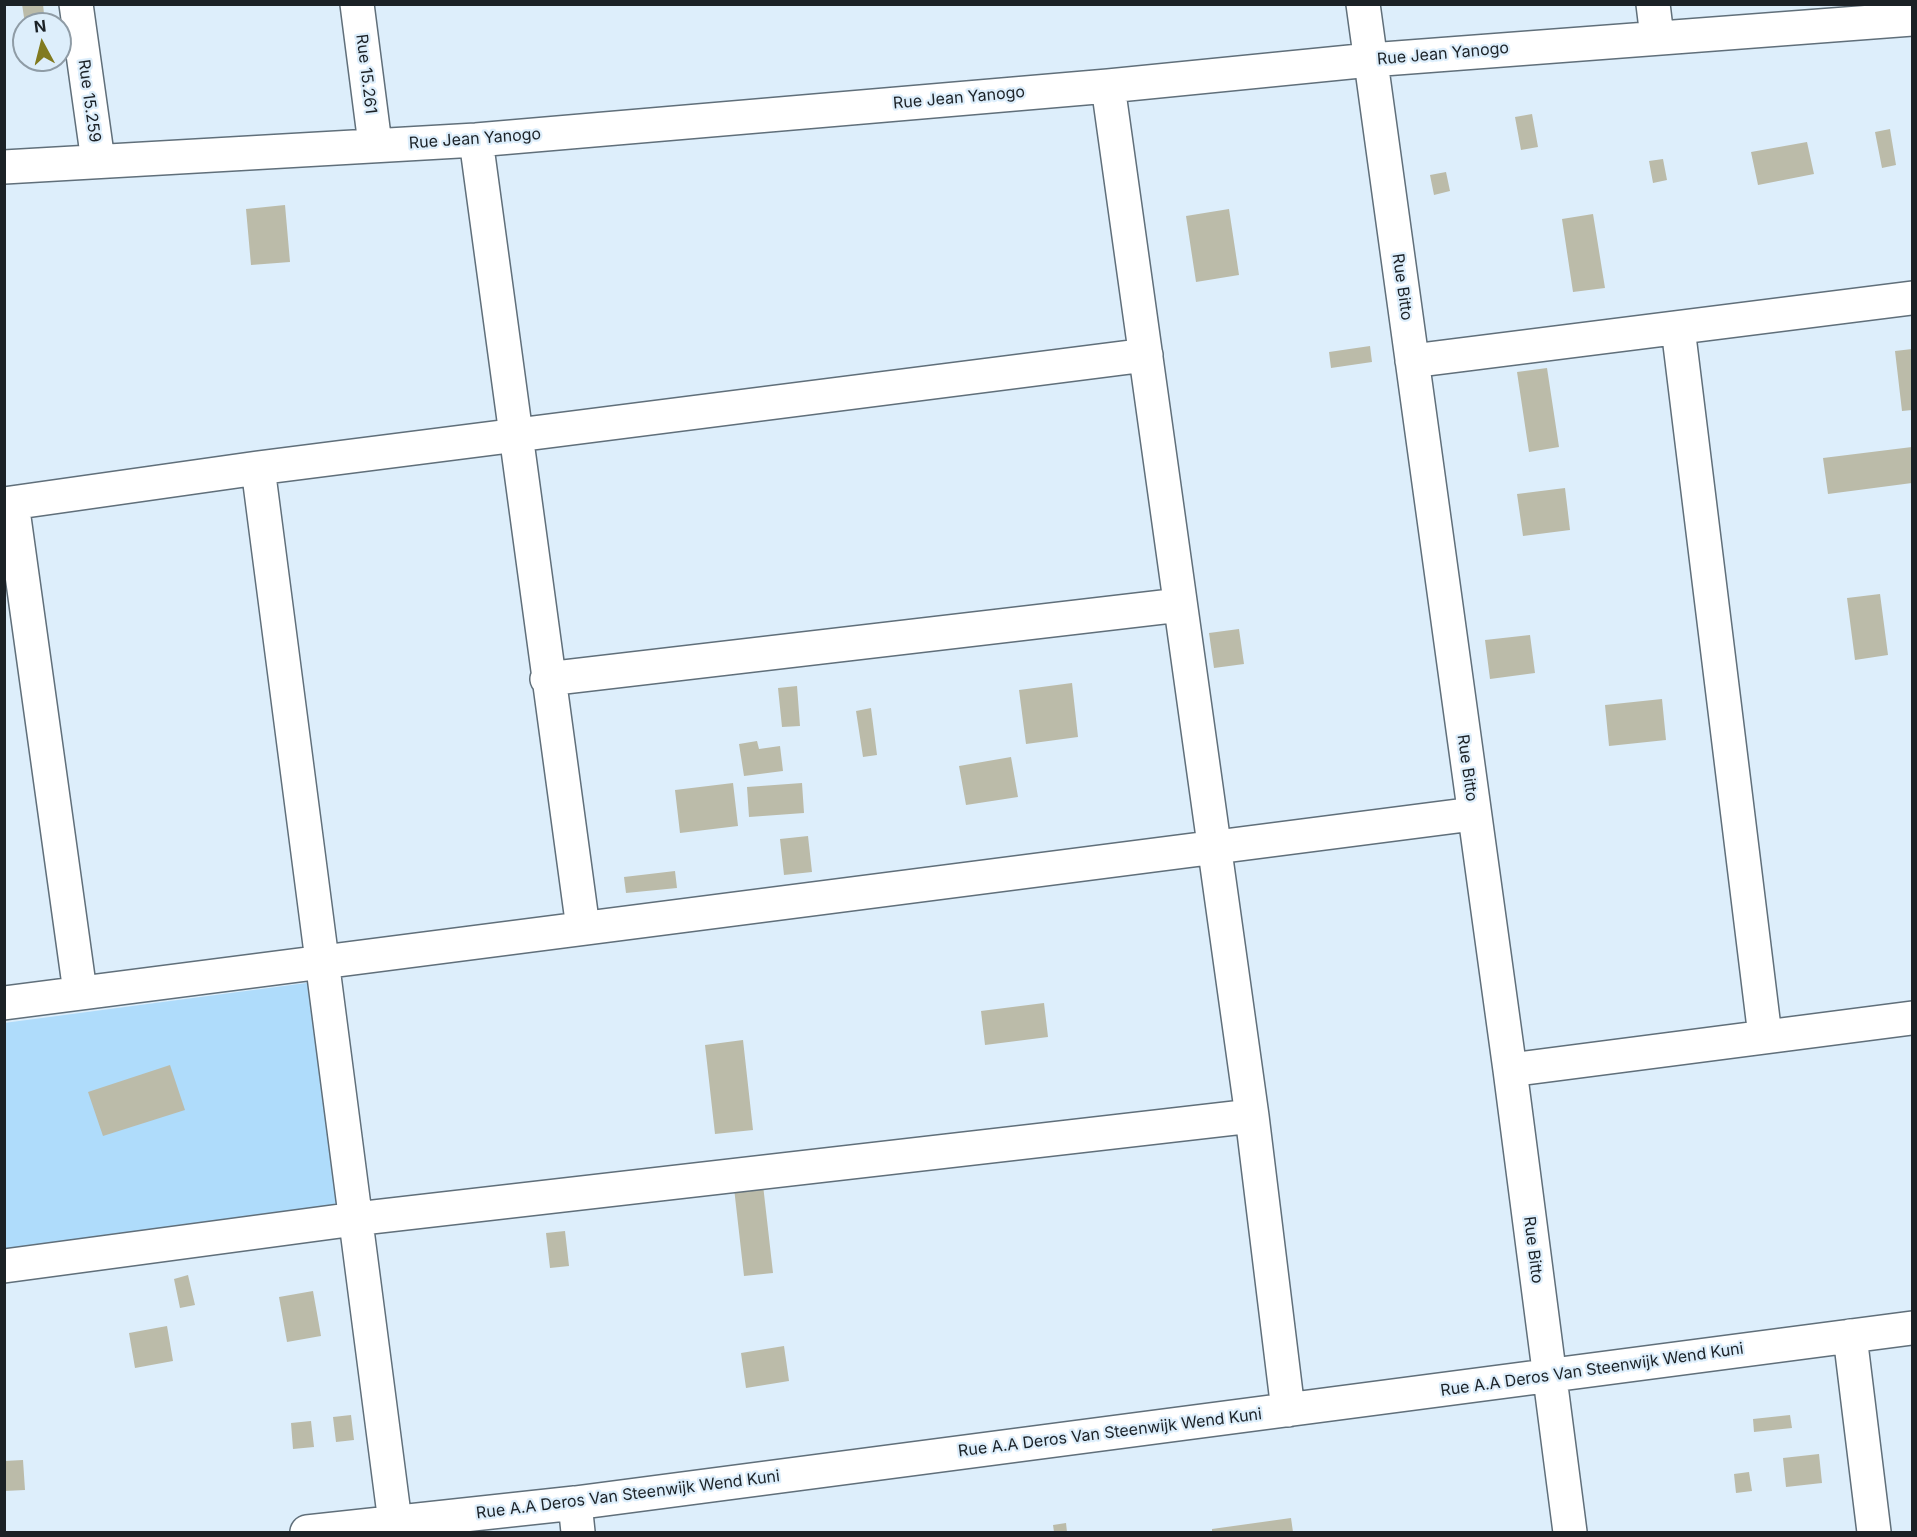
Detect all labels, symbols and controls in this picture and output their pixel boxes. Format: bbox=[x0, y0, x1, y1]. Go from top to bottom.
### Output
north arrow bbox=[12, 12, 72, 72]
text: N bbox=[33, 15, 47, 37]
street label: Rue 15.261 bbox=[352, 33, 380, 115]
street label: Rue Jean Yanogo bbox=[1376, 39, 1510, 69]
street label: Rue 15.259 bbox=[74, 58, 104, 144]
street label: Rue Jean Yanogo bbox=[892, 83, 1026, 113]
street label: Rue Jean Yanogo bbox=[408, 125, 542, 153]
street label: Rue Bitto bbox=[1388, 252, 1416, 322]
street label: Rue Bitto bbox=[1453, 733, 1481, 803]
street label: Rue Bitto bbox=[1519, 1215, 1547, 1285]
street label: Rue A.A Deros Van Steenwijk Wend Kuni bbox=[1439, 1339, 1745, 1401]
street label: Rue A.A Deros Van Steenwijk Wend Kuni bbox=[957, 1405, 1263, 1461]
street label: Rue A.A Deros Van Steenwijk Wend Kuni bbox=[475, 1467, 781, 1523]

